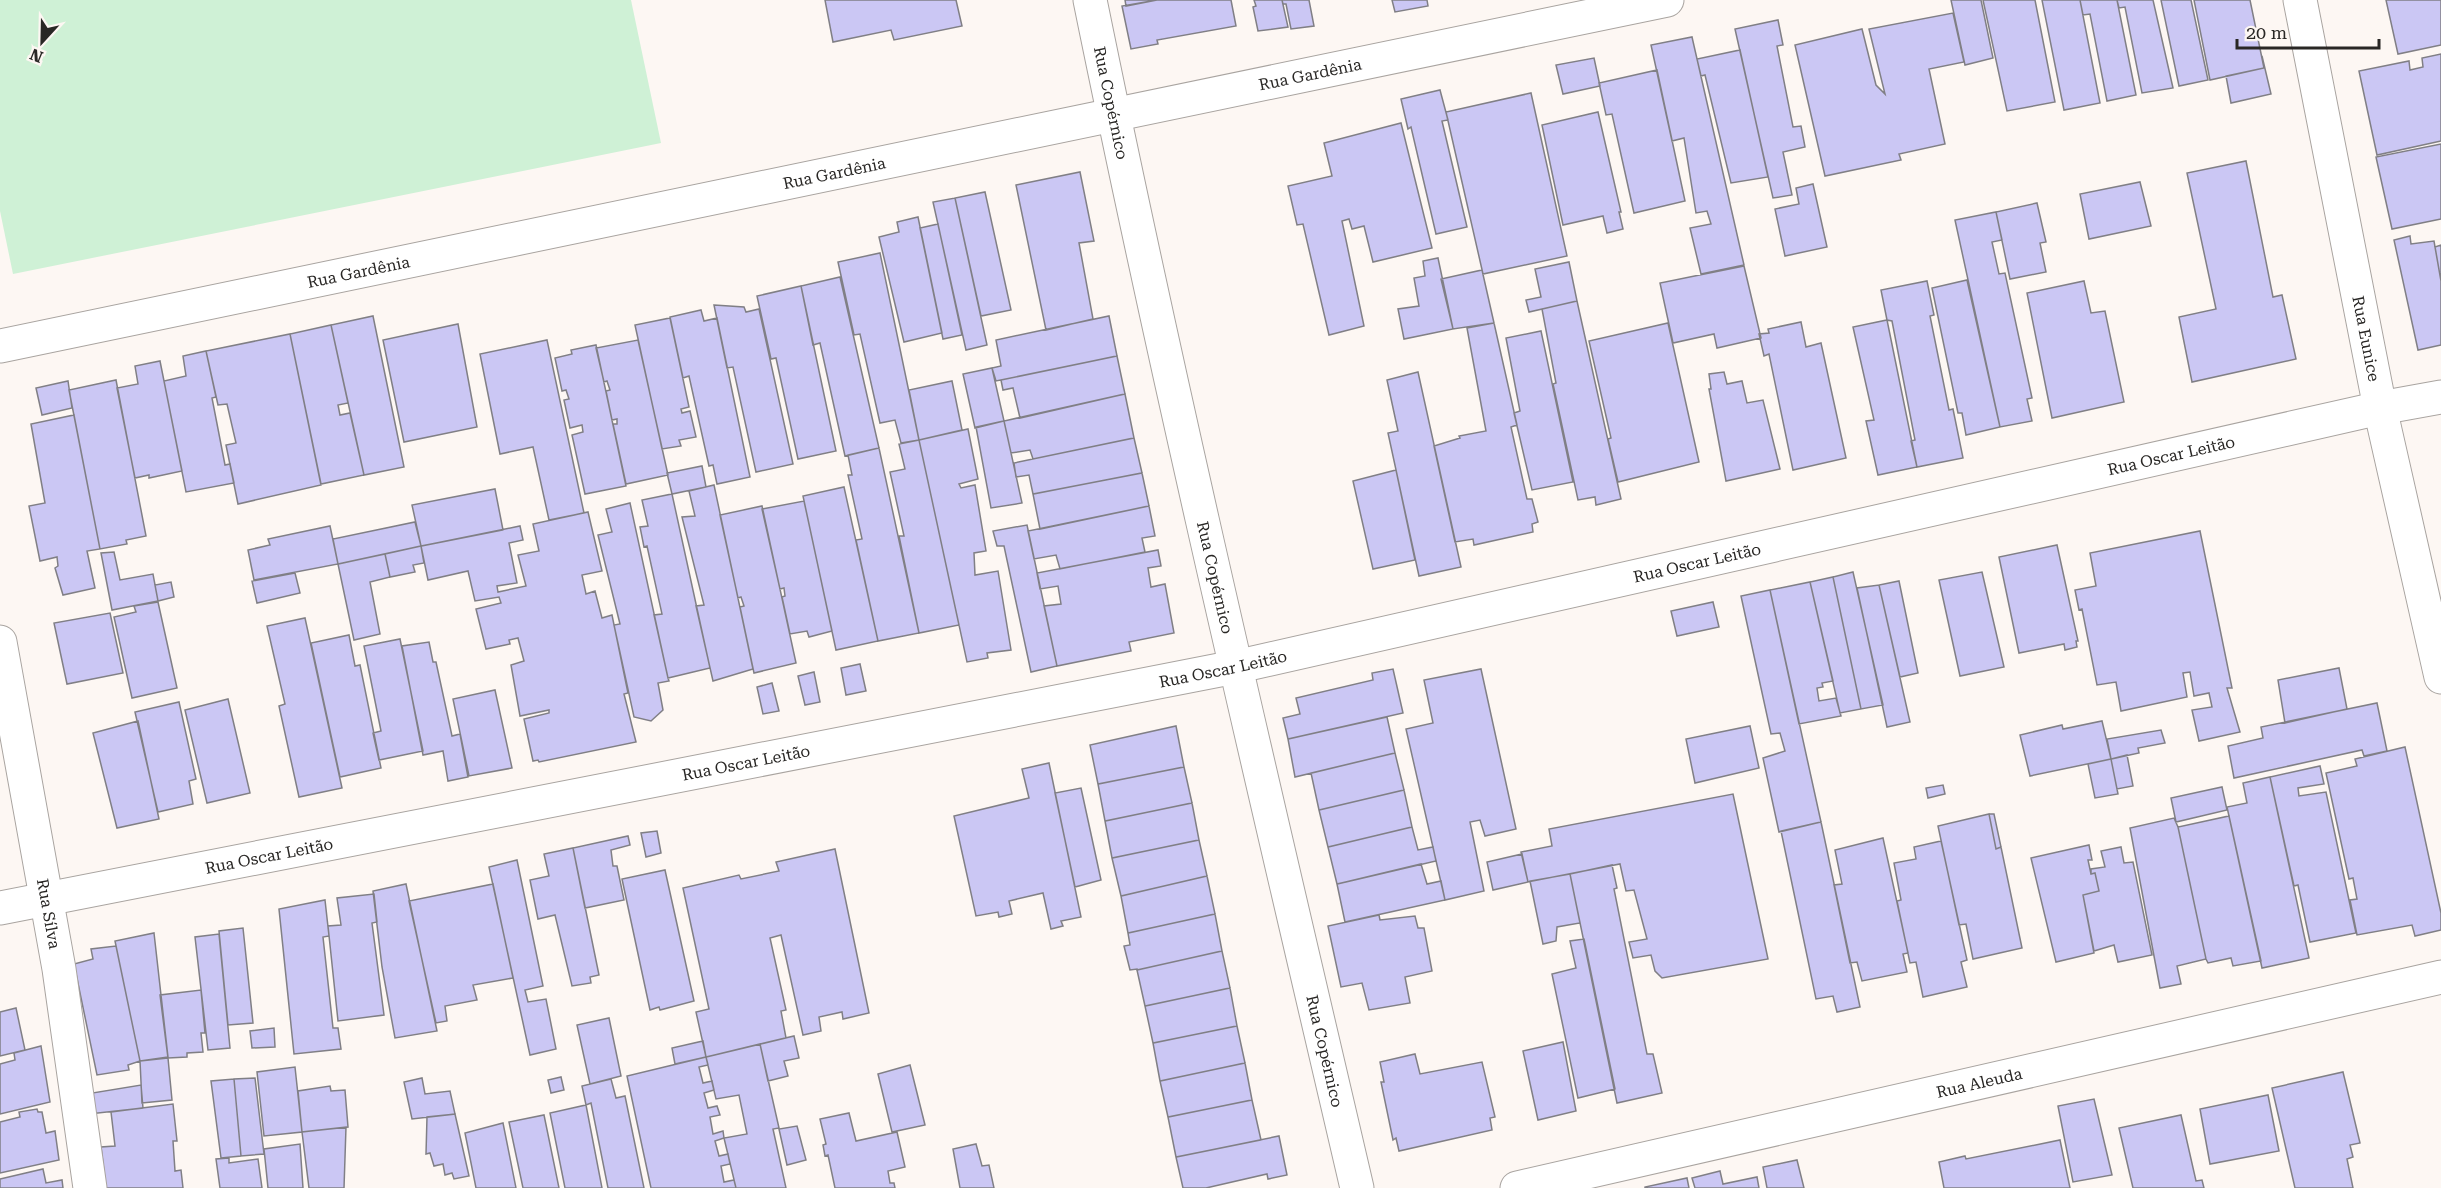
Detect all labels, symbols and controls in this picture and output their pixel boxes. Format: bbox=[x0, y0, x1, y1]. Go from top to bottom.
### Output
north arrow bbox=[12, 12, 72, 72]
scale bar bbox=[2237, 12, 2380, 50]
text: 20 m bbox=[2246, 22, 2287, 43]
text: N bbox=[27, 44, 46, 67]
street label: Rua Copérnico bbox=[1090, 45, 1132, 161]
street label: Rua Gardênia bbox=[1257, 55, 1364, 94]
street label: Rua Gardênia bbox=[781, 153, 888, 193]
street label: Rua Gardênia bbox=[305, 252, 412, 292]
street label: Rua Eunice bbox=[2348, 294, 2384, 383]
street label: Rua Oscar Leitão bbox=[2106, 432, 2237, 479]
street label: Rua Copérnico bbox=[1193, 519, 1237, 636]
street label: Rua Oscar Leitão bbox=[1632, 539, 1763, 587]
street label: Rua Oscar Leitão bbox=[1157, 647, 1289, 692]
street label: Rua Oscar Leitão bbox=[680, 741, 812, 785]
street label: Rua Oscar Leitão bbox=[203, 834, 335, 878]
street label: Rua Sílva bbox=[33, 877, 64, 951]
street label: Rua Copérnico bbox=[1302, 993, 1347, 1109]
street label: Rua Aleuda bbox=[1934, 1064, 2024, 1102]

